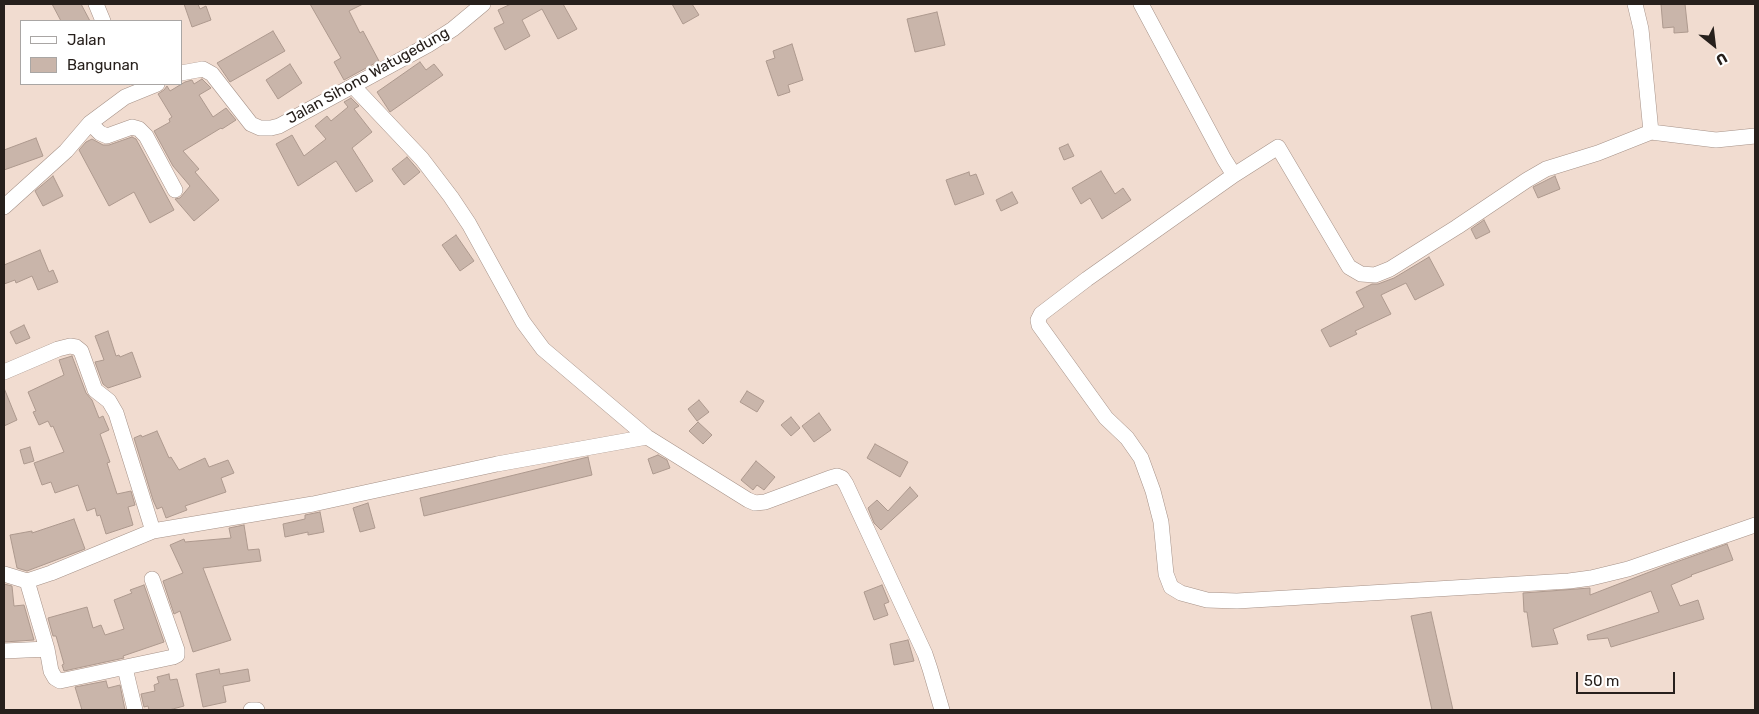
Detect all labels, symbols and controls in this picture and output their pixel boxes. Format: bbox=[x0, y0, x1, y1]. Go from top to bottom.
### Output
legend bbox=[20, 20, 182, 85]
north arrow bbox=[1689, 20, 1739, 70]
street label: Jalan Sihono Watugedung bbox=[284, 24, 452, 128]
text: Jalan bbox=[67, 31, 106, 49]
text: U bbox=[1713, 49, 1730, 68]
text: Bangunan bbox=[67, 56, 139, 74]
scale bar bbox=[1579, 662, 1678, 694]
text: 50 m bbox=[1584, 672, 1619, 690]

